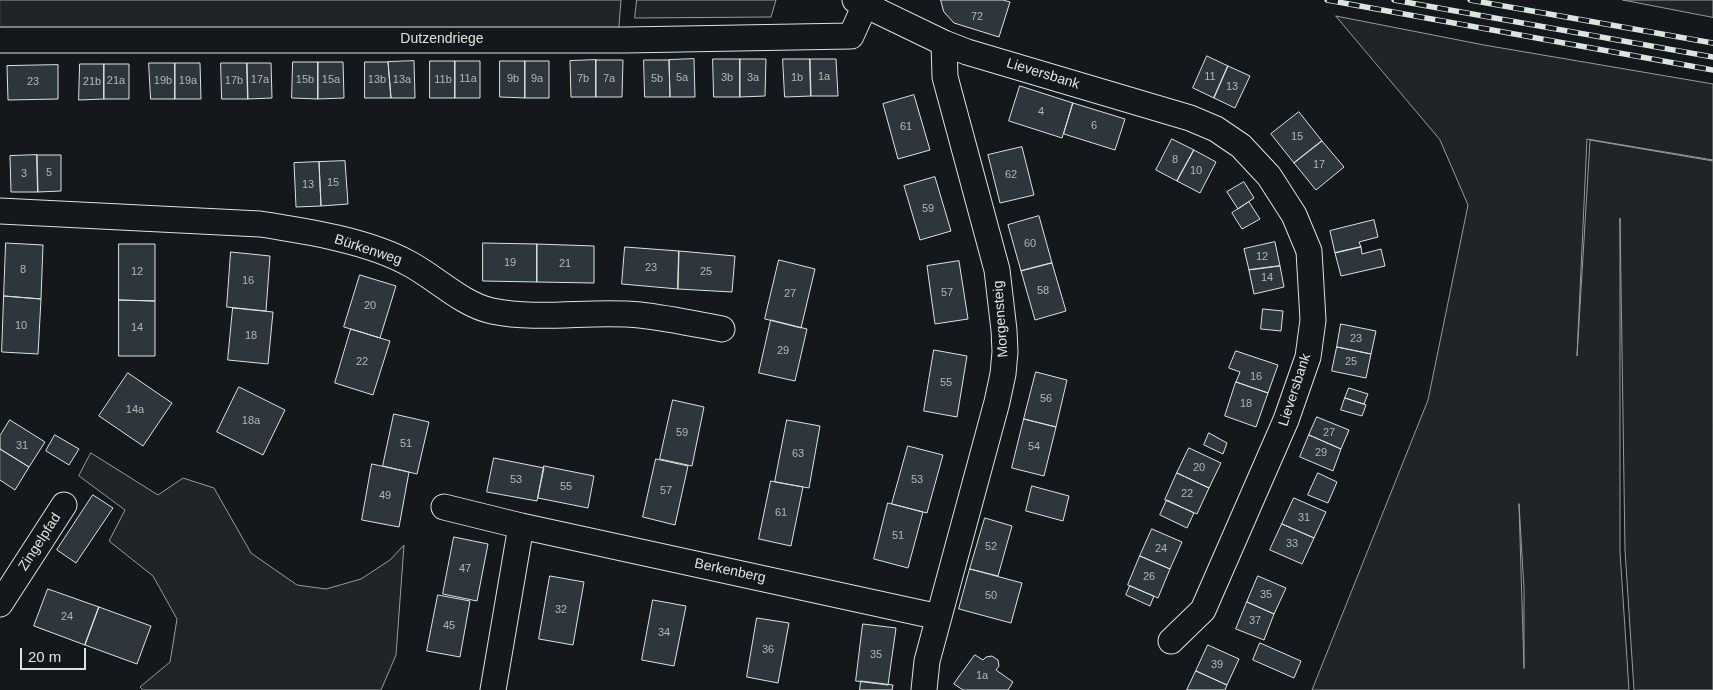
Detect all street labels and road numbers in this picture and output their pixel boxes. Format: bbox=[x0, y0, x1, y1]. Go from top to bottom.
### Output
street label: Dutzendriege bbox=[400, 31, 484, 47]
street label: Lieversbank bbox=[1004, 55, 1082, 93]
street label: Bürkenweg bbox=[332, 231, 404, 269]
street label: Morgensteig bbox=[990, 280, 1012, 358]
street label: Lieversbank bbox=[1275, 352, 1315, 428]
street label: Zingelpfad bbox=[15, 510, 65, 574]
street label: Berkenberg bbox=[693, 555, 767, 587]

